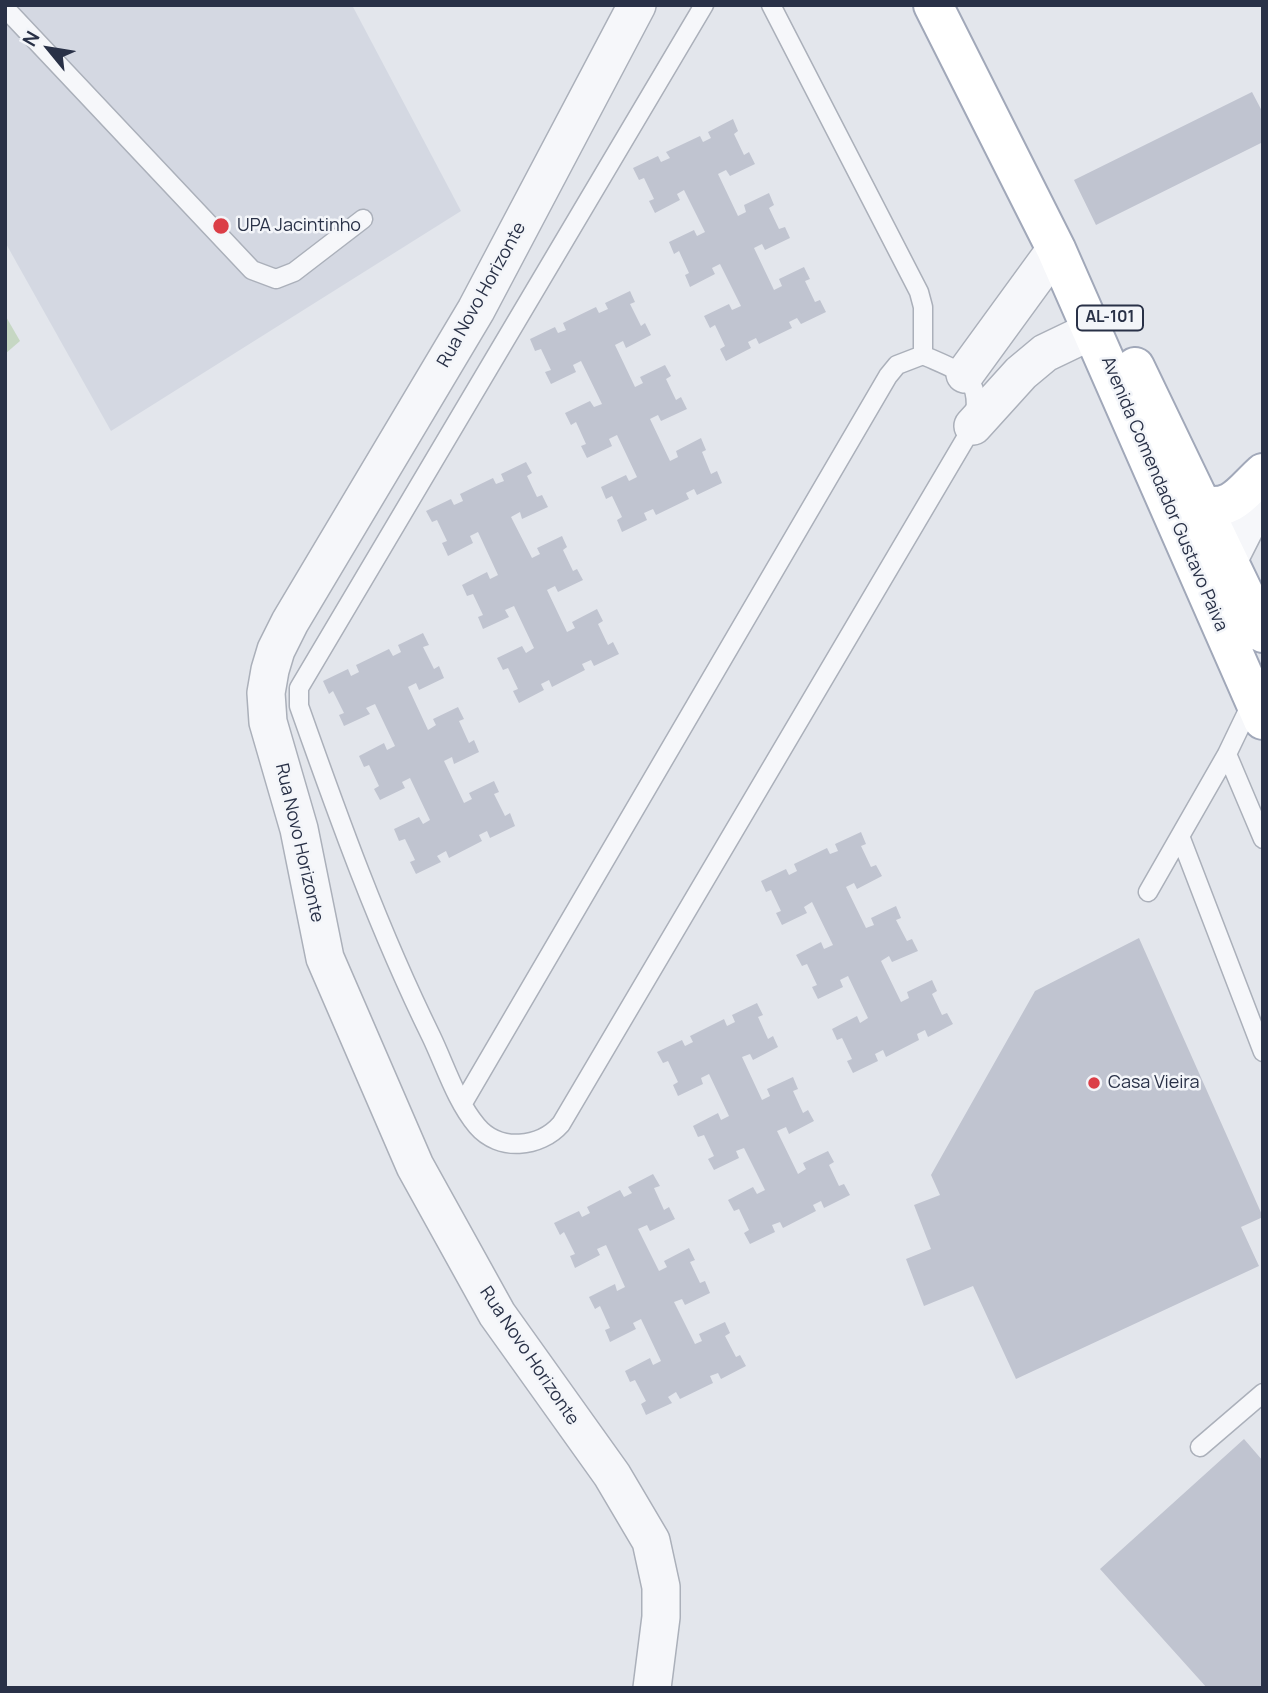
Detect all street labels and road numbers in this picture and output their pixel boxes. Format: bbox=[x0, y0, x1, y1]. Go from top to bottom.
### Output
street label: Rua Novo Horizonte bbox=[433, 219, 531, 371]
road number: AL-101 bbox=[1077, 306, 1143, 330]
street label: Avenida Comendador Gustavo Paiva bbox=[1096, 353, 1232, 635]
street label: Rua Novo Horizonte bbox=[270, 761, 328, 925]
street label: Rua Novo Horizonte bbox=[475, 1283, 583, 1429]

